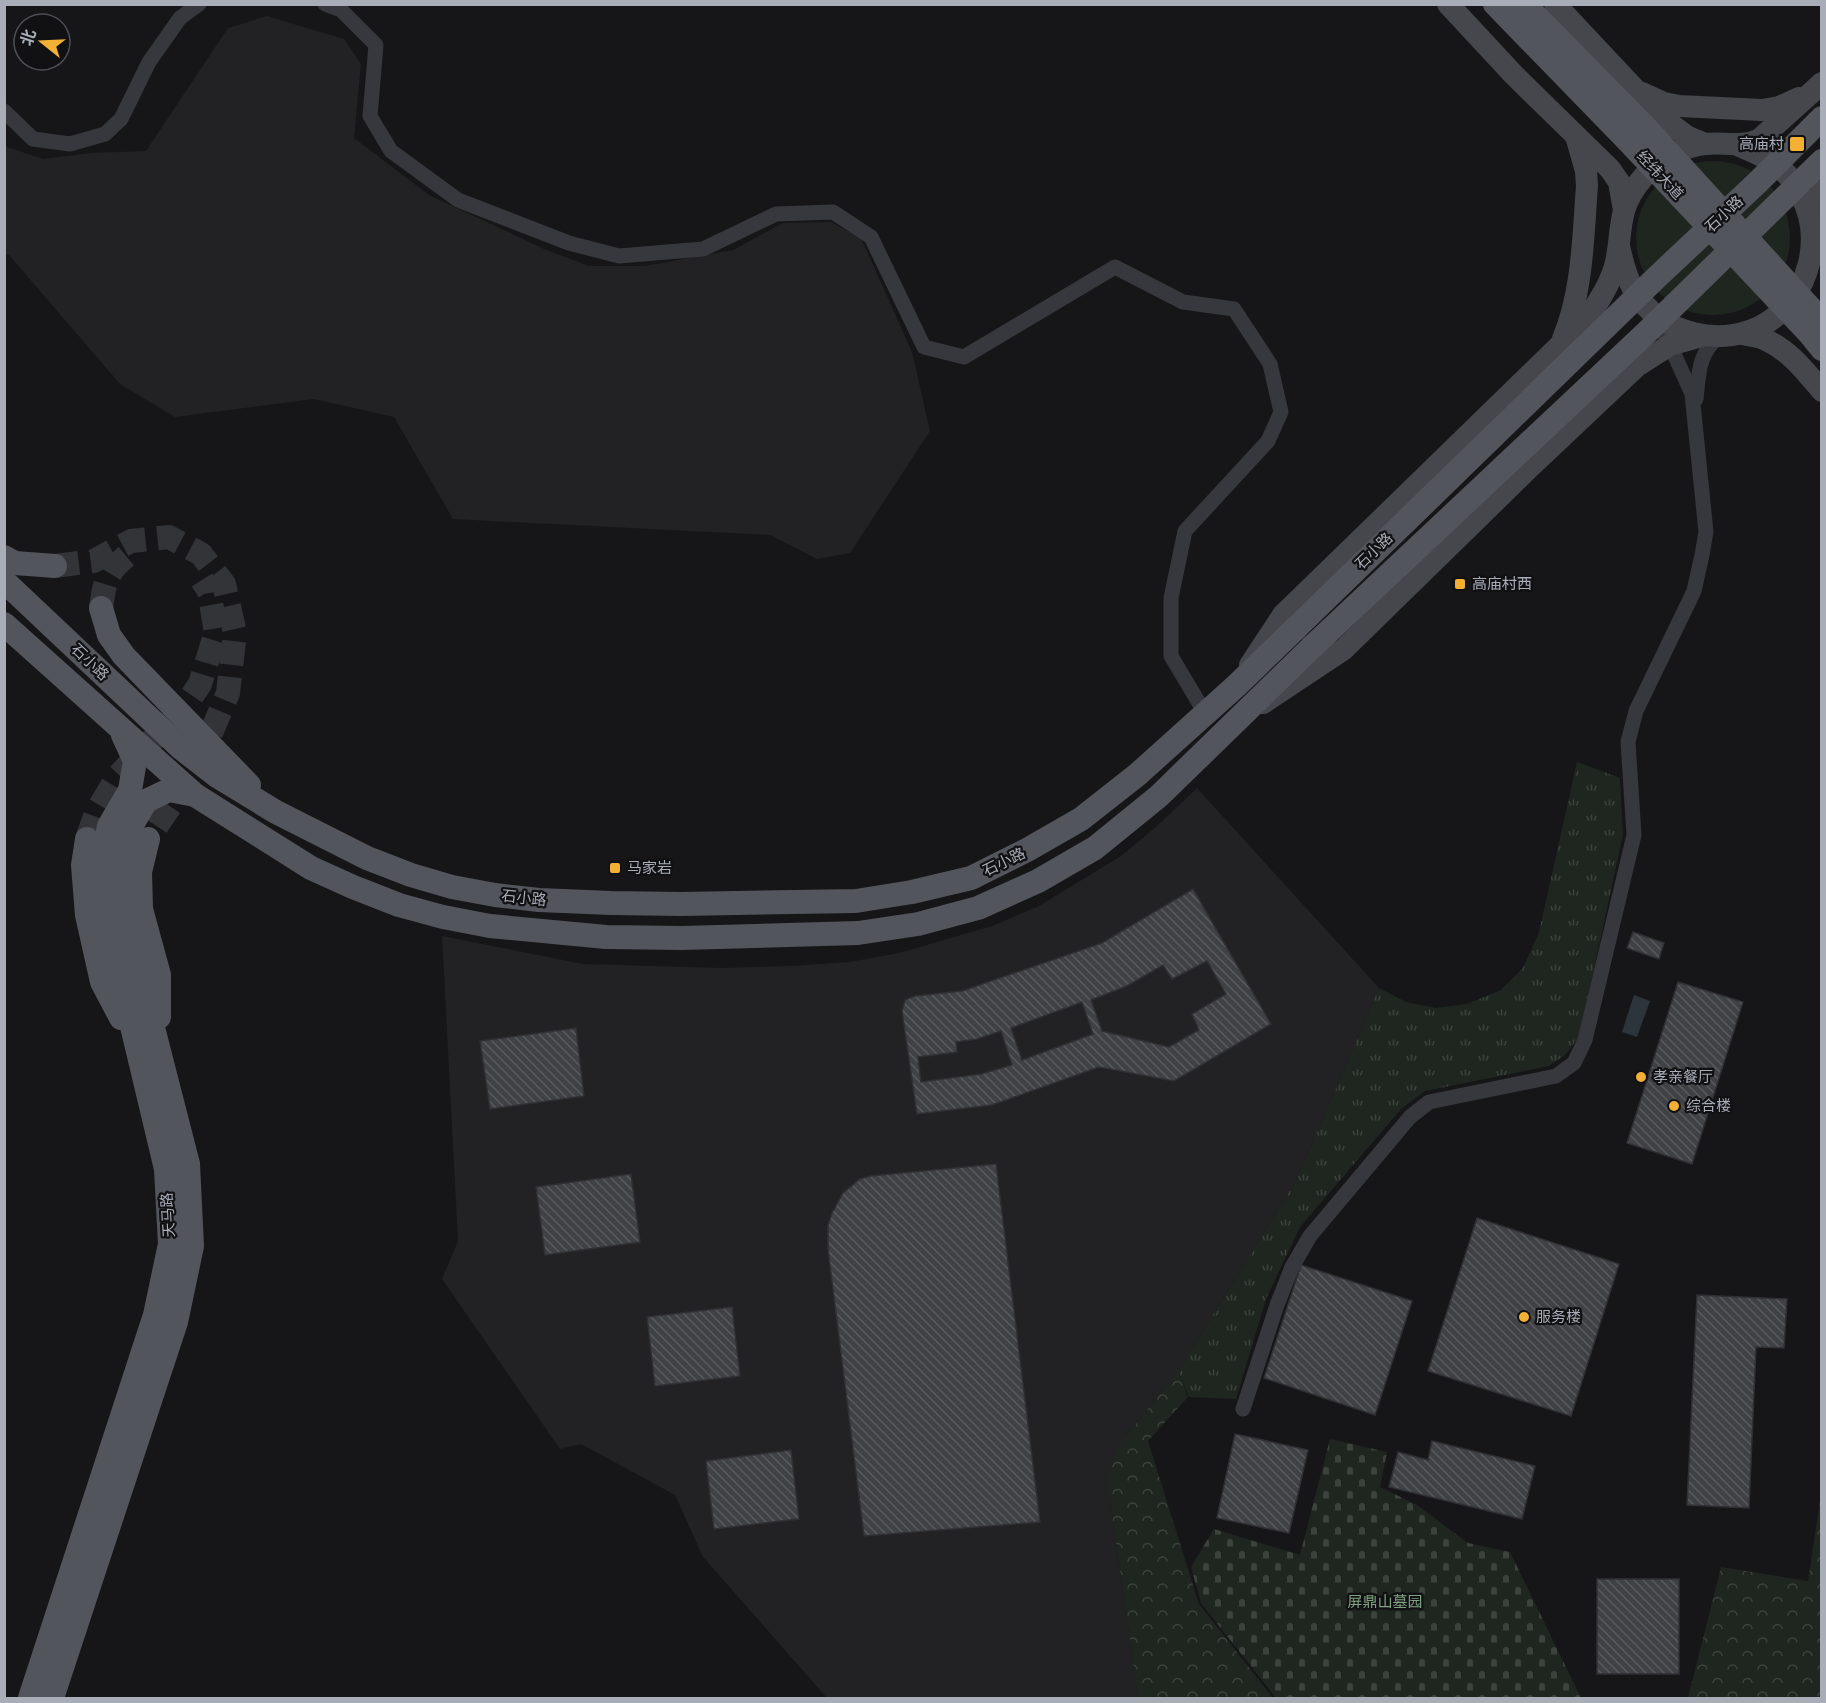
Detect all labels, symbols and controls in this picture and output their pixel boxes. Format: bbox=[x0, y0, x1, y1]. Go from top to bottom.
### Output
north arrow bbox=[12, 12, 72, 72]
text: 北 bbox=[18, 27, 42, 49]
place label: 高庙村 bbox=[1739, 135, 1784, 155]
marker: 高庙村 bbox=[1788, 135, 1806, 153]
street label: 经纬大道 bbox=[1631, 148, 1686, 204]
street label: 石小路 bbox=[1702, 193, 1748, 237]
street label: 石小路 bbox=[1352, 530, 1398, 575]
place label: 高庙村西 bbox=[1472, 575, 1532, 595]
marker: 高庙村西 bbox=[1453, 577, 1467, 591]
street label: 石小路 bbox=[66, 641, 112, 686]
street label: 石小路 bbox=[980, 845, 1029, 882]
place label: 马家岩 bbox=[627, 860, 672, 879]
marker: 马家岩 bbox=[608, 861, 622, 875]
street label: 石小路 bbox=[500, 888, 547, 911]
place label: 孝亲餐厅 bbox=[1653, 1069, 1713, 1088]
marker: 孝亲餐厅 bbox=[1634, 1070, 1648, 1084]
place label: 综合楼 bbox=[1686, 1098, 1731, 1117]
marker: 综合楼 bbox=[1667, 1099, 1681, 1113]
street label: 天马路 bbox=[159, 1192, 180, 1238]
place label: 服务楼 bbox=[1536, 1309, 1581, 1328]
marker: 服务楼 bbox=[1517, 1310, 1531, 1324]
park label: 屏鼎山墓园 bbox=[1347, 1594, 1423, 1613]

